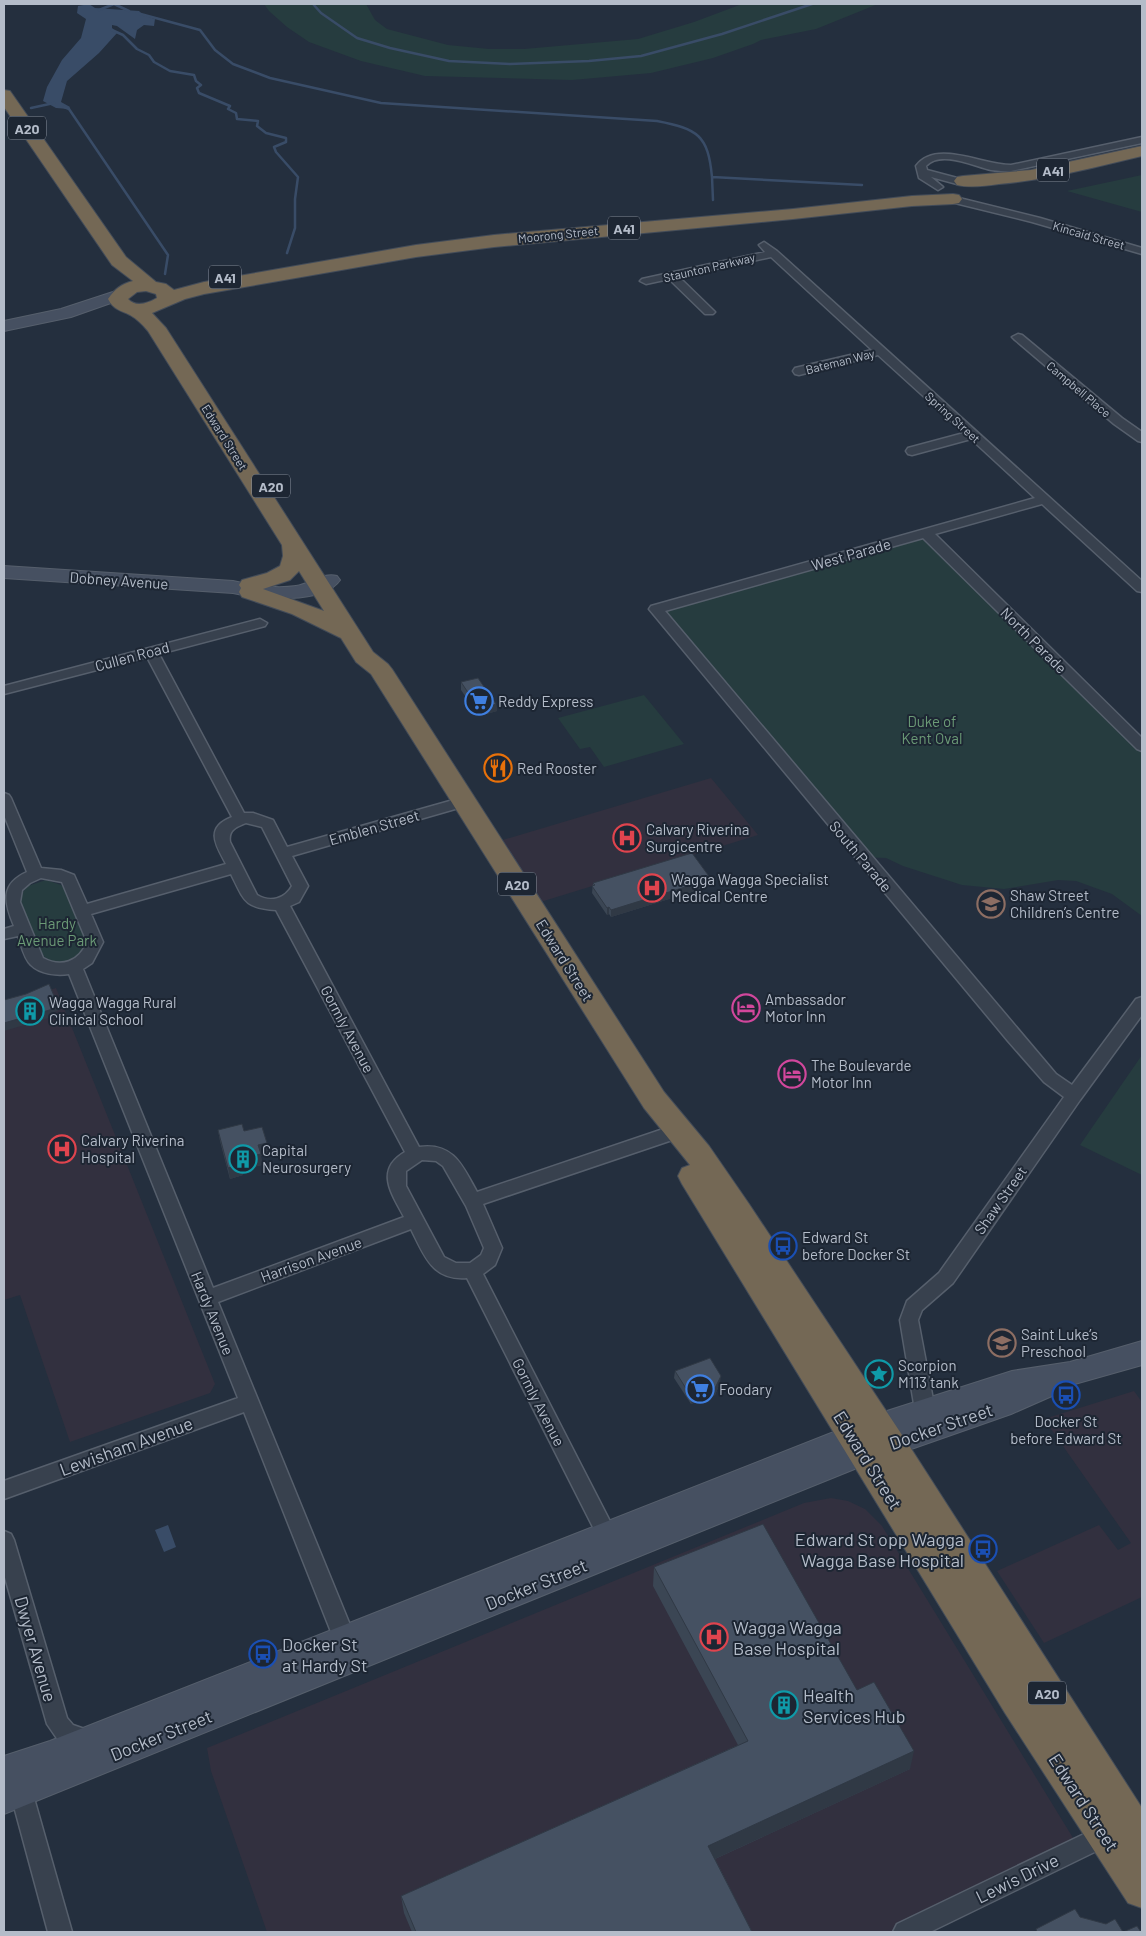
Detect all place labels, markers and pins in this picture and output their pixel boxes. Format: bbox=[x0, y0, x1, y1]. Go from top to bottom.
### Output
supermarket icon: Reddy Express bbox=[464, 686, 494, 716]
place label: Reddy Express bbox=[498, 692, 593, 710]
restaurant icon: Red Rooster bbox=[483, 753, 513, 783]
place label: Red Rooster bbox=[517, 759, 597, 777]
place label: Calvary Riverina Surgicentre bbox=[646, 820, 749, 855]
hospital icon: Calvary Riverina Surgicentre bbox=[612, 823, 642, 853]
place label: Wagga Wagga Specialist Medical Centre bbox=[671, 870, 829, 905]
hospital icon: Wagga Wagga Specialist Medical Centre bbox=[637, 873, 667, 903]
place label: Shaw Street Children’s Centre bbox=[1010, 886, 1120, 921]
school or university icon: Shaw Street Children’s Centre bbox=[976, 889, 1006, 919]
place label: Ambassador Motor Inn bbox=[765, 990, 847, 1025]
place label: Wagga Wagga Rural Clinical School bbox=[49, 993, 176, 1028]
hotel icon: Ambassador Motor Inn bbox=[731, 993, 761, 1023]
building icon: Wagga Wagga Rural Clinical School bbox=[15, 996, 45, 1026]
place label: The Boulevarde Motor Inn bbox=[811, 1056, 912, 1091]
hotel icon: The Boulevarde Motor Inn bbox=[777, 1059, 807, 1089]
place label: Calvary Riverina Hospital bbox=[81, 1131, 184, 1166]
hospital icon: Calvary Riverina Hospital bbox=[47, 1134, 77, 1164]
place label: Capital Neurosurgery bbox=[262, 1141, 351, 1176]
building icon: Capital Neurosurgery bbox=[228, 1144, 258, 1174]
place label: Edward St before Docker St bbox=[802, 1228, 910, 1263]
bus stop icon: Edward St before Docker St bbox=[768, 1231, 798, 1261]
place label: Saint Luke’s Preschool bbox=[1021, 1325, 1098, 1360]
school or university icon: Saint Luke’s Preschool bbox=[987, 1328, 1017, 1358]
place label: Scorpion M113 tank bbox=[898, 1356, 959, 1391]
place icon: Scorpion M113 tank bbox=[864, 1359, 894, 1389]
supermarket icon: Foodary bbox=[685, 1374, 715, 1404]
place label: Foodary bbox=[719, 1380, 772, 1398]
bus stop icon: Docker St before Edward St bbox=[1051, 1380, 1081, 1410]
place label: Docker St before Edward St bbox=[1010, 1412, 1122, 1447]
place label: Edward St opp Wagga Wagga Base Hospital bbox=[795, 1528, 964, 1571]
bus stop icon: Edward St opp Wagga Wagga Base Hospital bbox=[968, 1534, 998, 1564]
place label: Wagga Wagga Base Hospital bbox=[733, 1616, 842, 1659]
hospital icon: Wagga Wagga Base Hospital bbox=[699, 1622, 729, 1652]
place label: Docker St at Hardy St bbox=[282, 1633, 368, 1676]
bus stop icon: Docker St at Hardy St bbox=[248, 1639, 278, 1669]
place label: Health Services Hub bbox=[803, 1684, 906, 1727]
building icon: Health Services Hub bbox=[769, 1690, 799, 1720]

